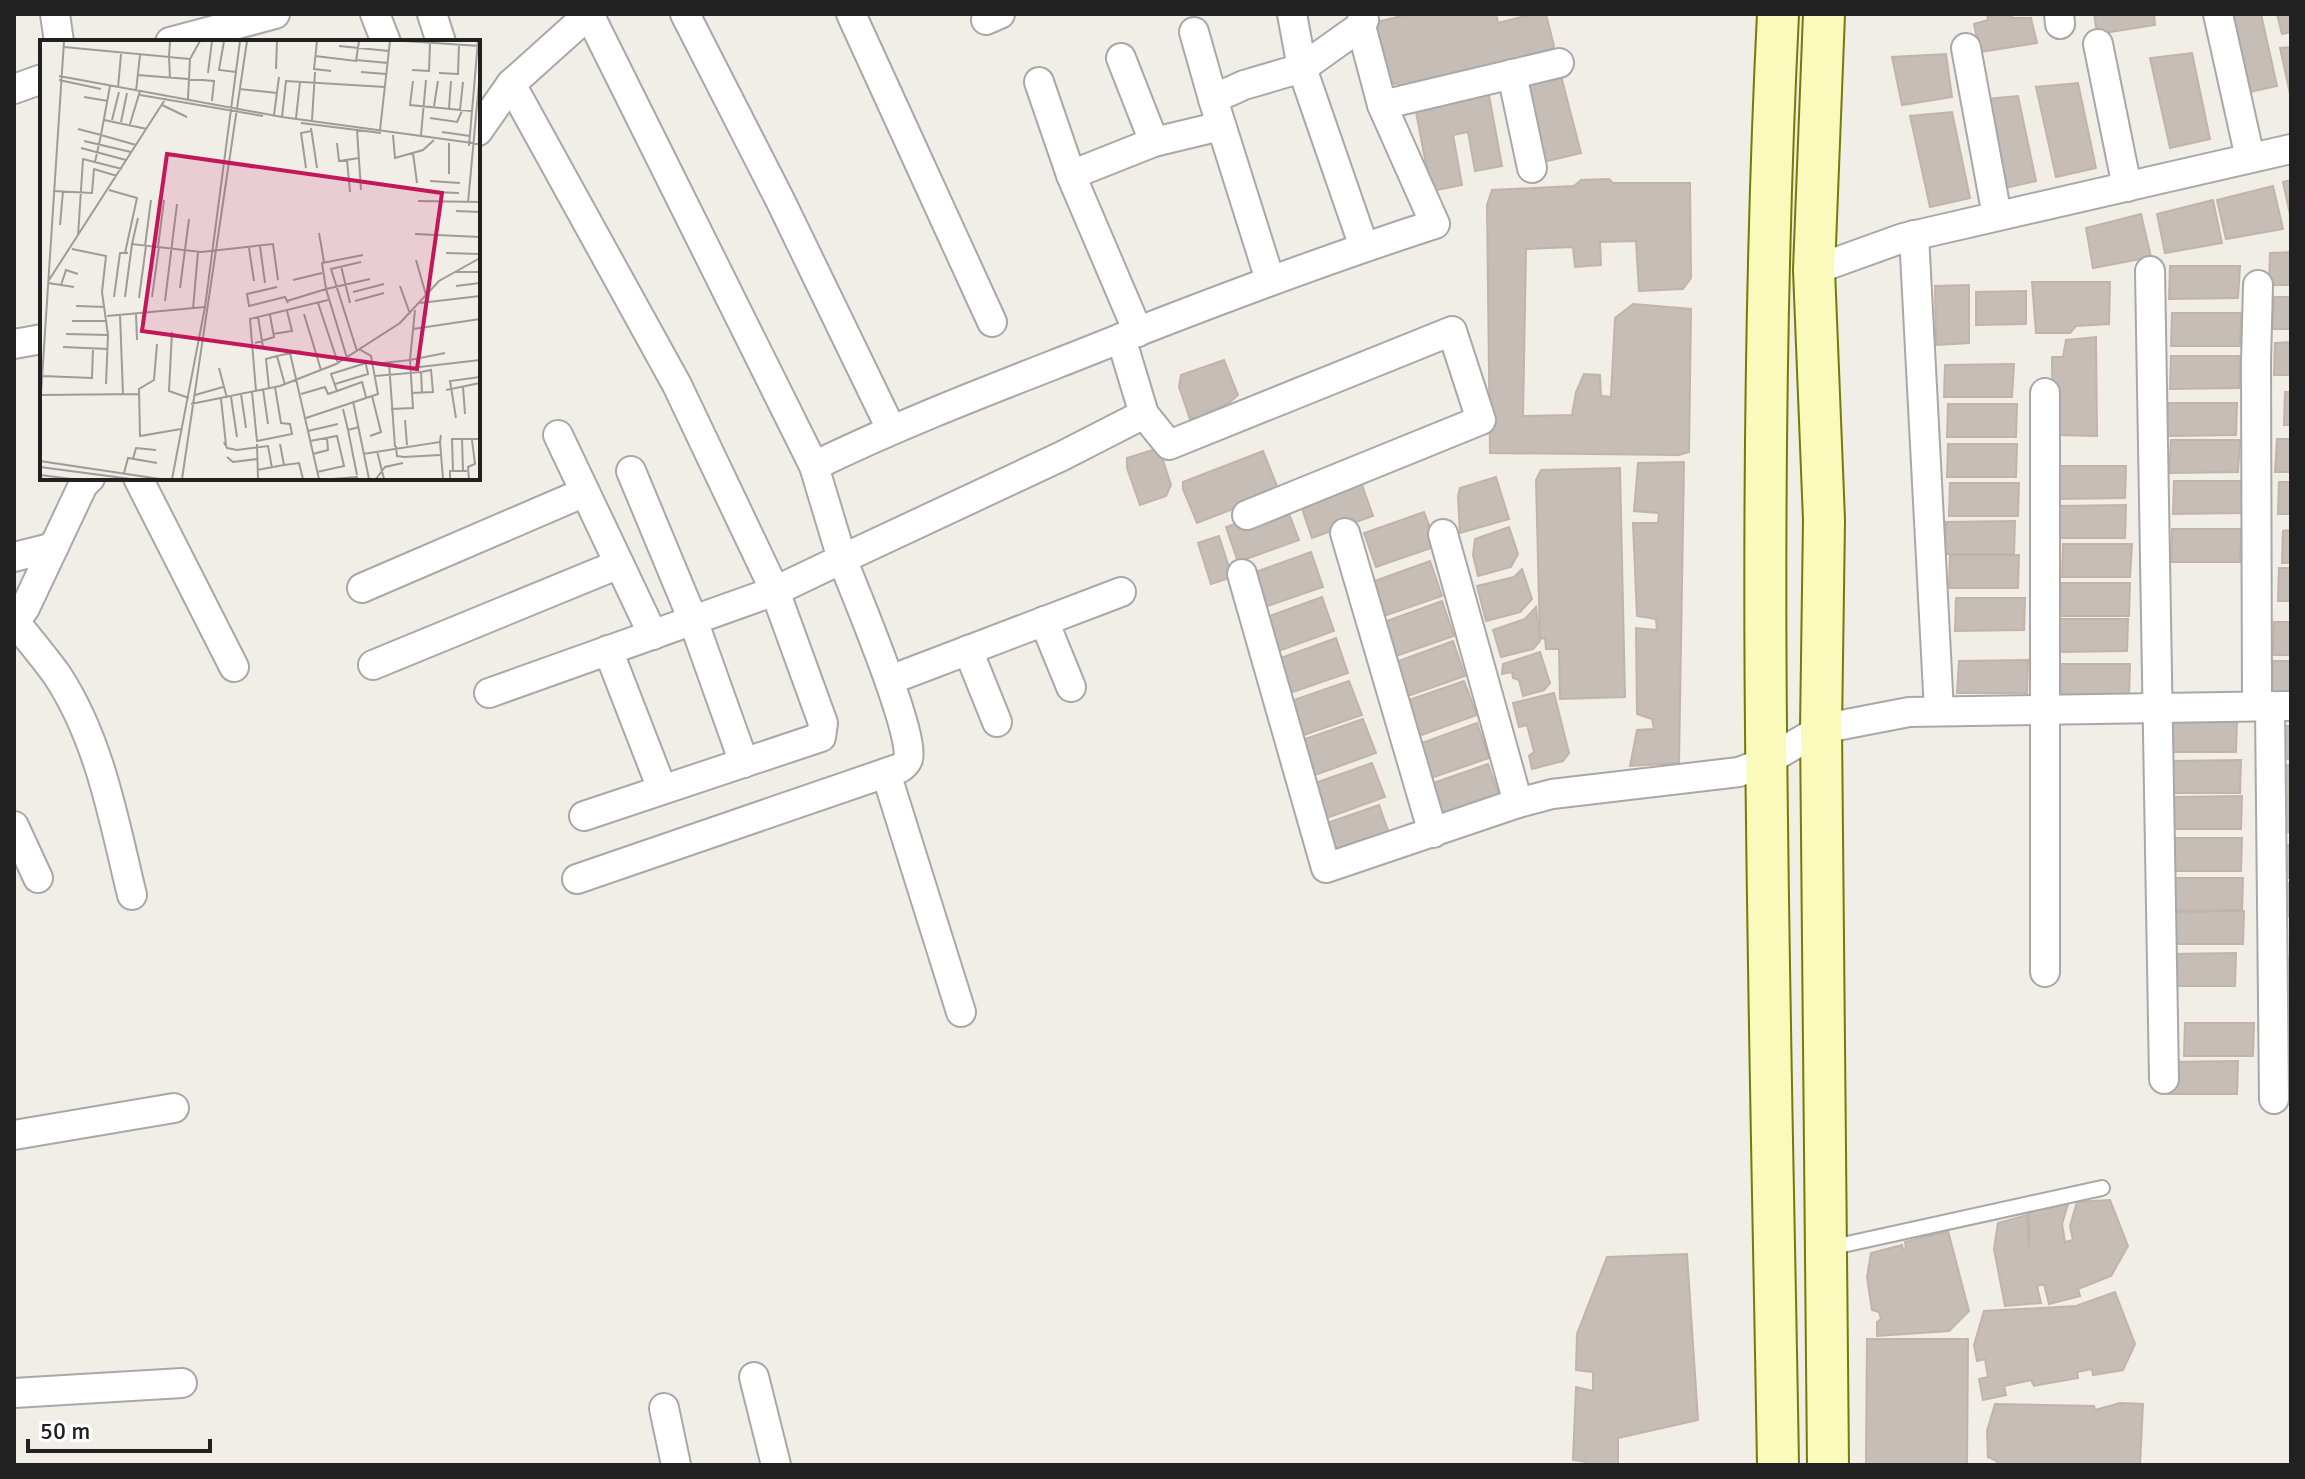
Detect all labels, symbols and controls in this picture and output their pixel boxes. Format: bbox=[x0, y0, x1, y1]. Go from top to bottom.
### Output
inset map bbox=[40, 40, 480, 480]
scale bar bbox=[28, 1403, 210, 1453]
text: 50 m bbox=[40, 1416, 90, 1446]

